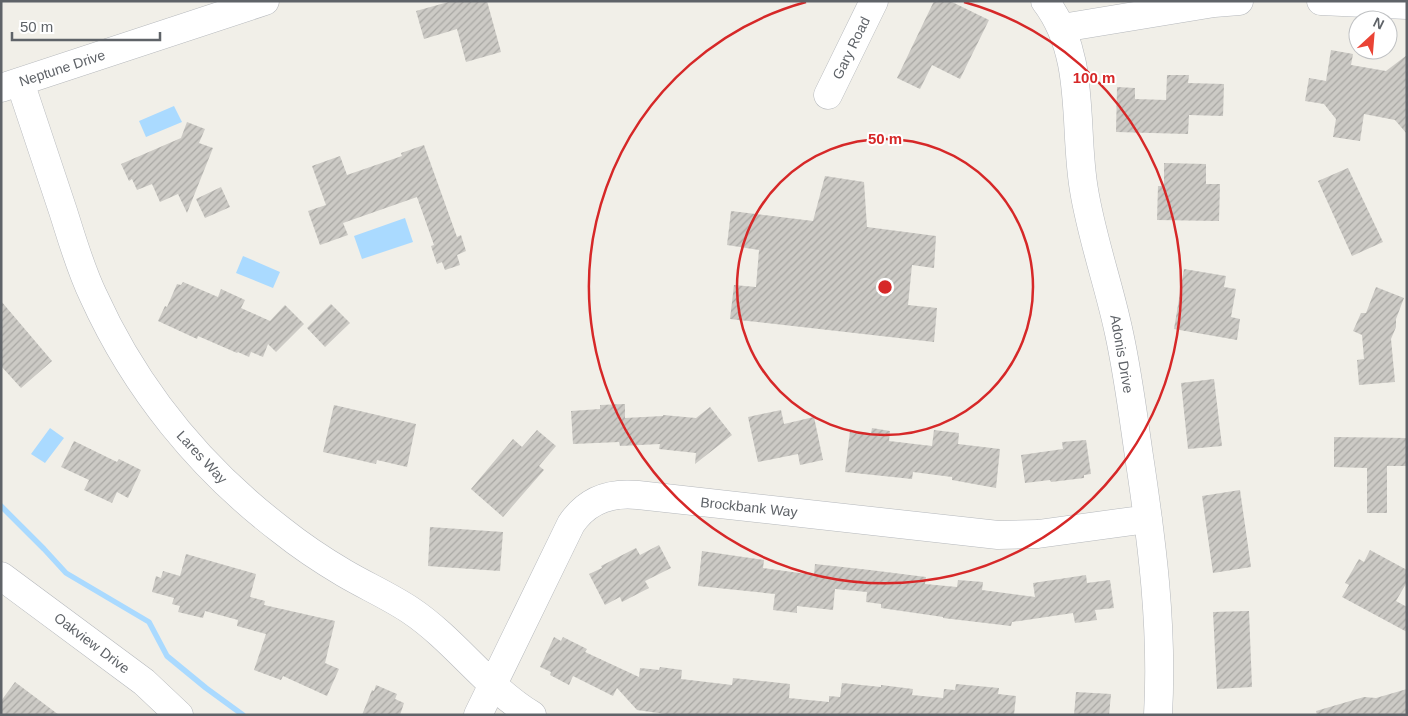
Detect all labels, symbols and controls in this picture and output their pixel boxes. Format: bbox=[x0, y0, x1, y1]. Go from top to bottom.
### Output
scale bar bbox=[12, 10, 160, 42]
north arrow bbox=[1348, 10, 1398, 60]
street label: Gary Road bbox=[829, 14, 873, 82]
text: N bbox=[1371, 14, 1387, 33]
text: 50 m bbox=[20, 18, 53, 35]
street label: Neptune Drive bbox=[17, 47, 107, 89]
text: 100 m bbox=[1073, 69, 1115, 86]
text: 50 m bbox=[868, 130, 902, 147]
centre of rings bbox=[876, 278, 894, 296]
street label: Adonis Drive bbox=[1107, 314, 1137, 395]
street label: Lares Way bbox=[174, 427, 230, 487]
street label: Brockbank Way bbox=[700, 494, 798, 520]
street label: Oakview Drive bbox=[51, 609, 133, 677]

